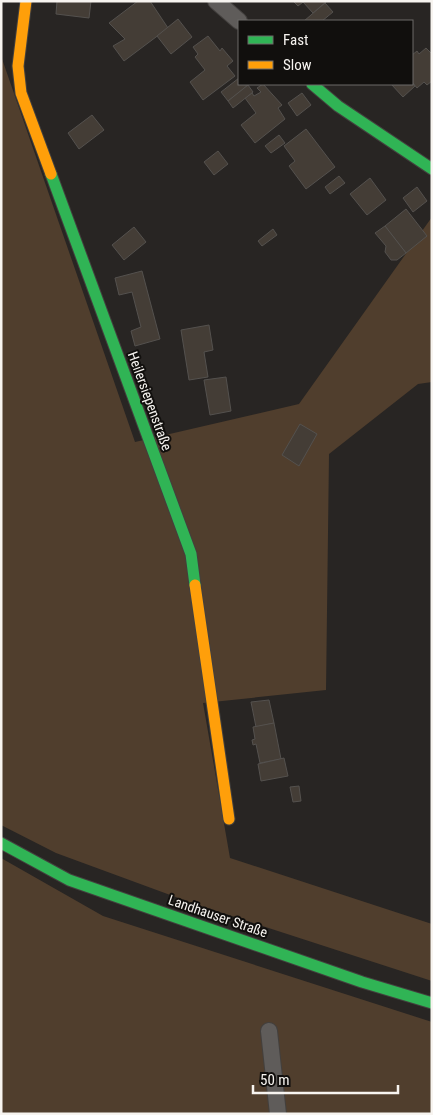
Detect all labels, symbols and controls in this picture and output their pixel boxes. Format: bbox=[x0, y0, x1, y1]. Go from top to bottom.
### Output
legend bbox=[238, 20, 413, 85]
text: Fast bbox=[283, 31, 308, 49]
text: Slow bbox=[283, 56, 312, 74]
street label: Heilersiepenstraße bbox=[125, 349, 175, 453]
street label: Landhauser Straße bbox=[166, 892, 270, 941]
scale bar bbox=[253, 1062, 398, 1094]
text: 50 m bbox=[260, 1071, 290, 1089]

